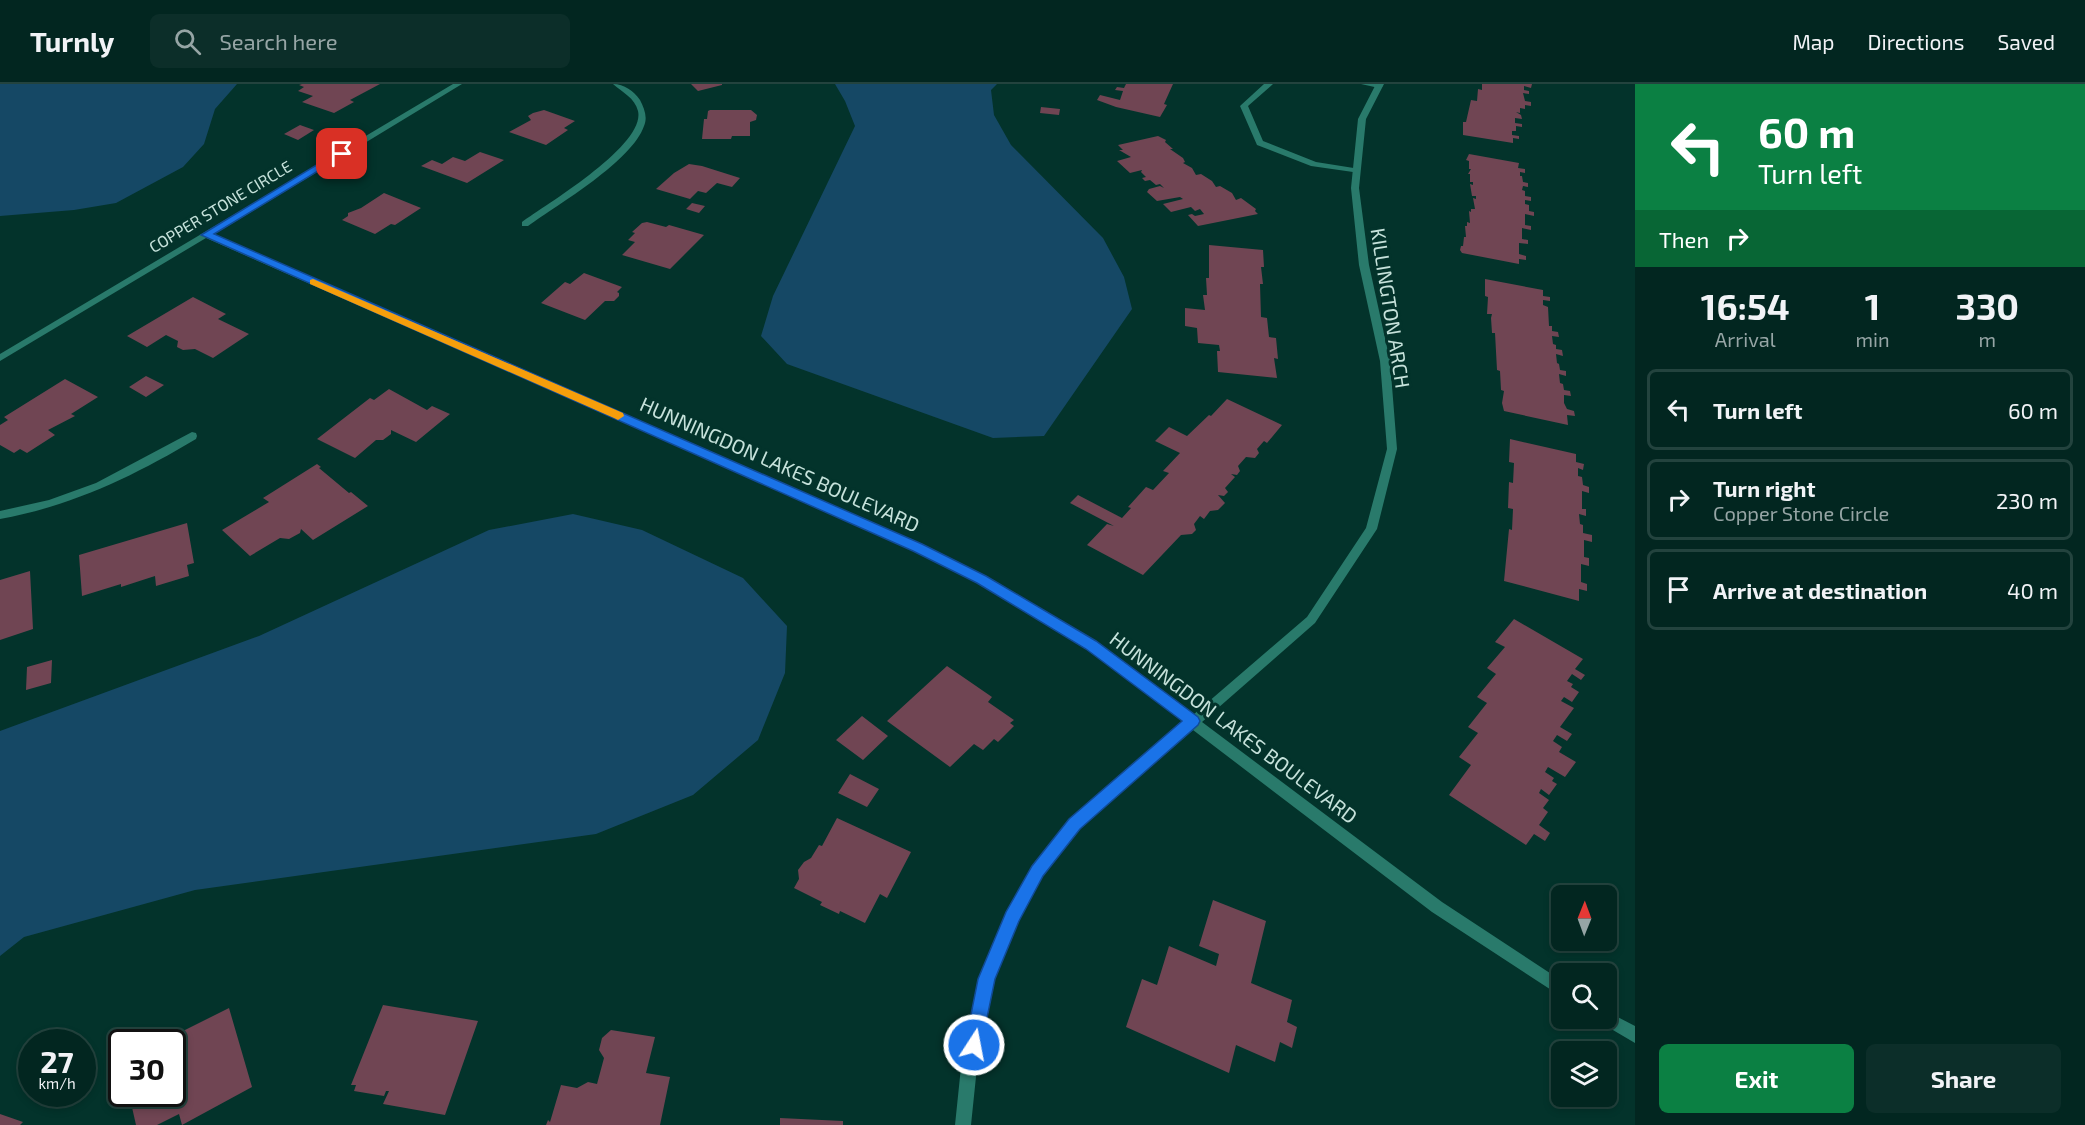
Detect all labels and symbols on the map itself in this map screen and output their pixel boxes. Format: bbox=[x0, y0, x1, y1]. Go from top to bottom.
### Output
pin bbox=[316, 128, 367, 179]
street label: COPPER STONE CIRCLE bbox=[145, 156, 295, 256]
street label: KILLINGTON ARCH bbox=[1366, 226, 1416, 390]
street label: HUNNINGDON LAKES BOULEVARD bbox=[637, 391, 923, 537]
street label: HUNNINGDON LAKES BOULEVARD bbox=[1106, 626, 1362, 828]
north arrow bbox=[1551, 885, 1617, 951]
position arrow bbox=[942, 1013, 1006, 1077]
speed limit sign: 30 bbox=[108, 1029, 186, 1107]

